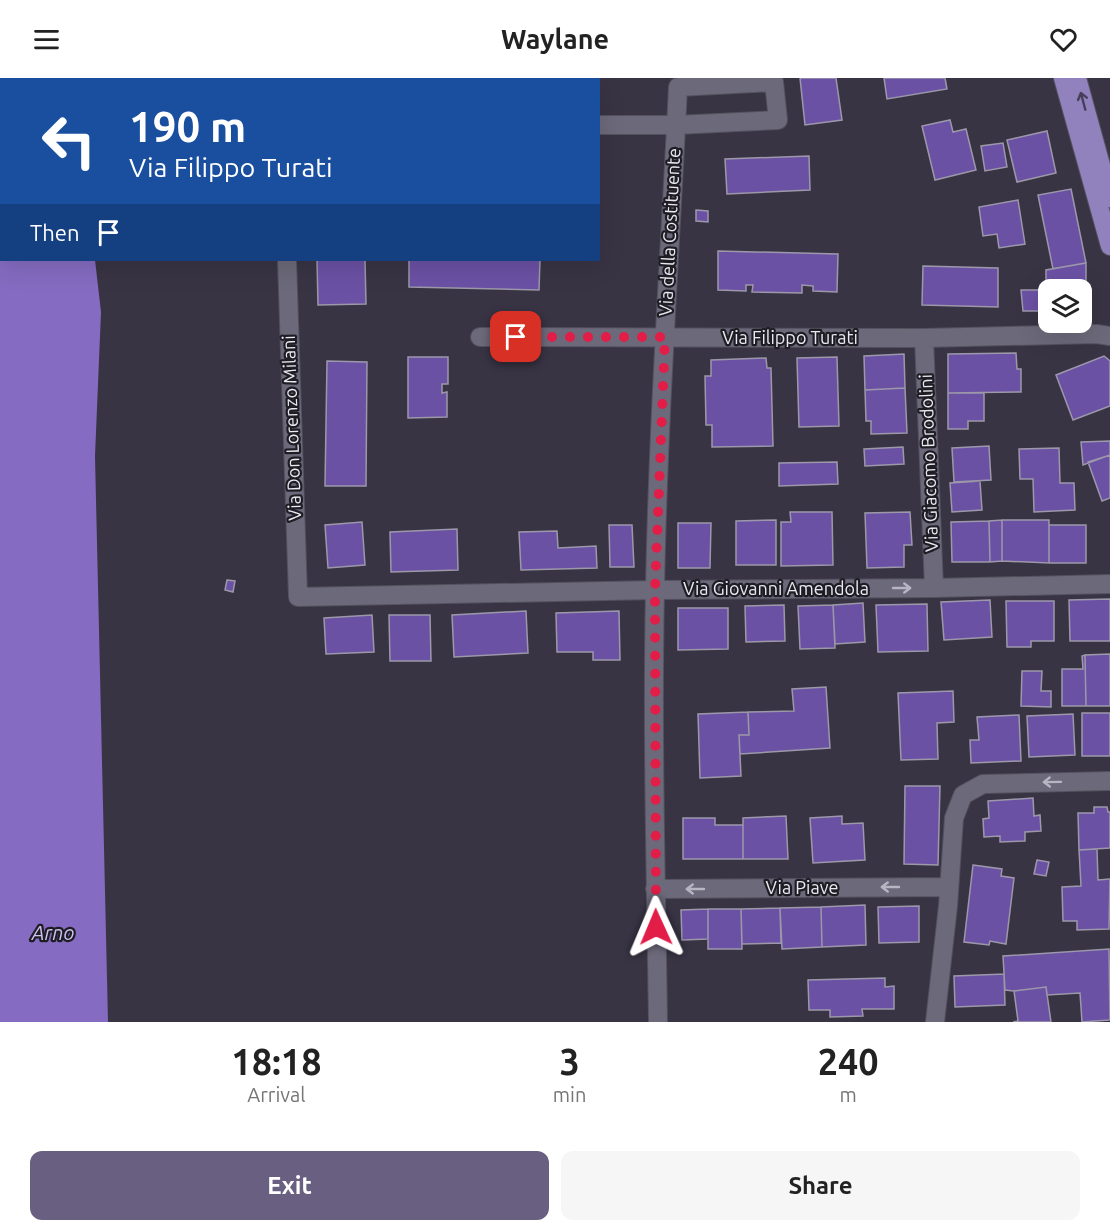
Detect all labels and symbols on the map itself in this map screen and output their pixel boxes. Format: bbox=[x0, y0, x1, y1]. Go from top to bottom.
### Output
one-way arrow bbox=[1077, 92, 1089, 111]
street label: Via della Costituente bbox=[655, 147, 683, 317]
pin bbox=[490, 311, 541, 362]
street label: Via Filippo Turati bbox=[722, 327, 858, 347]
street label: Via Don Lorenzo Milani bbox=[278, 335, 304, 521]
street label: Via Giacomo Brodolini bbox=[915, 374, 941, 552]
street label: Via Giovanni Amendola bbox=[683, 578, 869, 598]
one-way arrow bbox=[892, 582, 912, 594]
one-way arrow bbox=[1042, 776, 1062, 788]
street label: Via Piave bbox=[766, 877, 838, 897]
one-way arrow bbox=[881, 881, 901, 893]
one-way arrow bbox=[686, 883, 706, 895]
position arrow bbox=[624, 895, 688, 959]
water label: Arno bbox=[31, 921, 74, 944]

